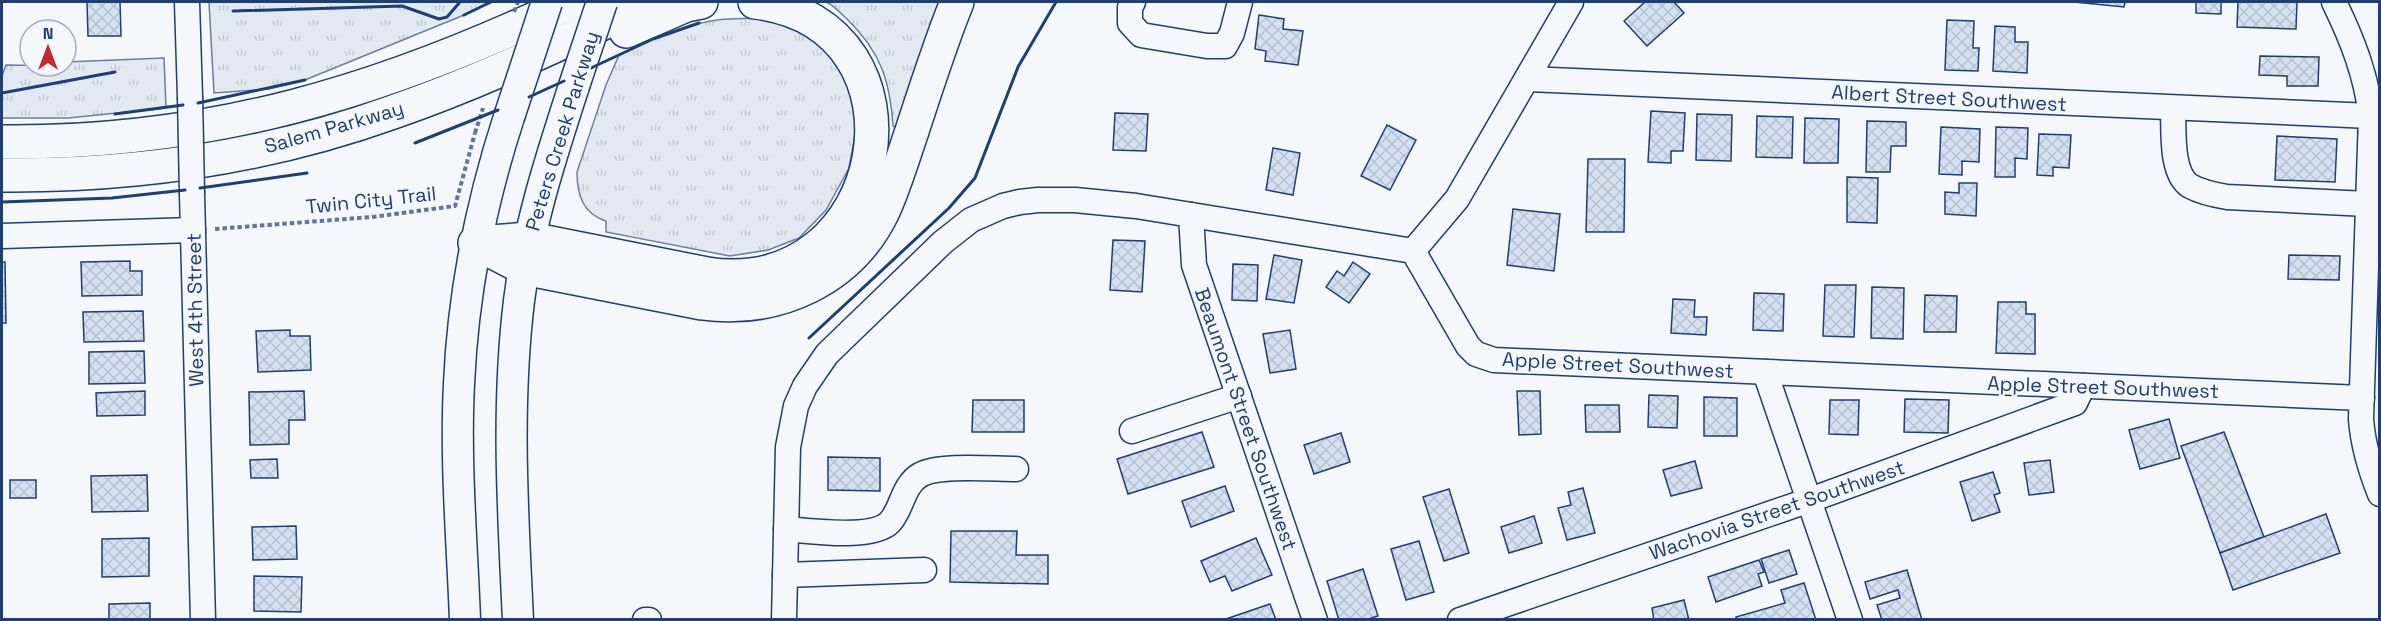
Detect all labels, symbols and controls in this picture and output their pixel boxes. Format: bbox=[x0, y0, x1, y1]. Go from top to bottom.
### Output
north arrow bbox=[18, 18, 78, 78]
text: N bbox=[43, 23, 53, 44]
street label: Peters Creek Parkway bbox=[519, 28, 605, 234]
street label: Albert Street Southwest bbox=[1831, 79, 2067, 117]
street label: Salem Parkway bbox=[261, 95, 407, 159]
street label: Twin City Trail bbox=[304, 180, 438, 220]
street label: West 4th Street bbox=[181, 233, 209, 387]
street label: Beaumont Street Southwest bbox=[1189, 284, 1303, 554]
street label: Apple Street Southwest bbox=[1502, 346, 1734, 384]
street label: Apple Street Southwest bbox=[1987, 370, 2219, 404]
street label: Wachovia Street Southwest bbox=[1646, 454, 1908, 566]

